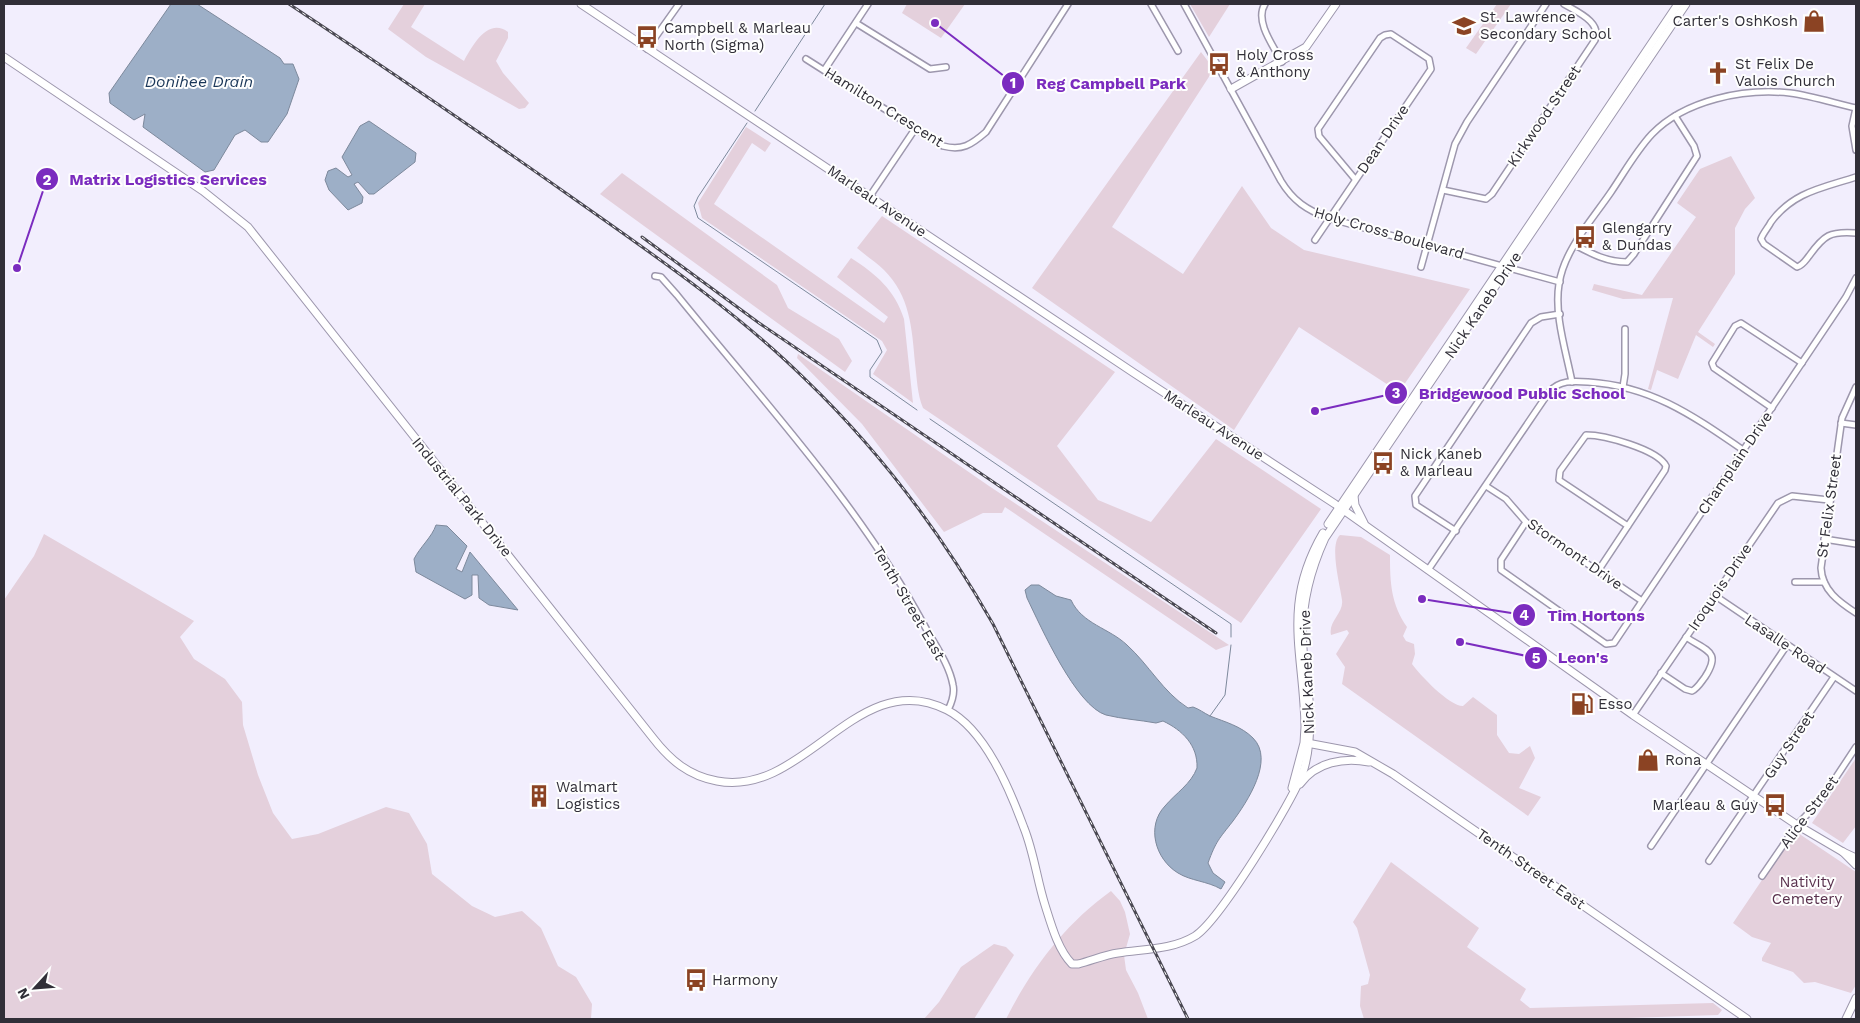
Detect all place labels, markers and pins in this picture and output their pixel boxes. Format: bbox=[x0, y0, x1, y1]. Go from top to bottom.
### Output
place label: St. Lawrence Secondary School bbox=[1480, 8, 1612, 43]
shop icon: Carter's OshKosh bbox=[1801, 8, 1827, 34]
place label: Carter's OshKosh bbox=[1672, 12, 1798, 30]
school or university icon: St. Lawrence Secondary School bbox=[1451, 13, 1477, 39]
place label: Campbell & Marleau North (Sigma) bbox=[664, 19, 811, 54]
bus stop icon: Campbell & Marleau North (Sigma) bbox=[634, 24, 660, 50]
place label: Holy Cross & Anthony bbox=[1236, 46, 1314, 81]
bus stop icon: Holy Cross & Anthony bbox=[1206, 51, 1232, 77]
place label: St Felix De Valois Church bbox=[1735, 55, 1835, 90]
church icon: St Felix De Valois Church bbox=[1705, 60, 1731, 86]
callout: Reg Campbell Park bbox=[1001, 67, 1196, 98]
callout: Matrix Logistics Services bbox=[34, 164, 277, 195]
place label: Glengarry & Dundas bbox=[1602, 219, 1672, 254]
bus stop icon: Glengarry & Dundas bbox=[1572, 224, 1598, 250]
callout: Bridgewood Public School bbox=[1384, 378, 1635, 409]
place label: Nick Kaneb & Marleau bbox=[1400, 445, 1482, 480]
bus stop icon: Nick Kaneb & Marleau bbox=[1370, 450, 1396, 476]
callout: Tim Hortons bbox=[1512, 599, 1654, 630]
callout: Leon's bbox=[1523, 642, 1619, 673]
fuel station icon: Esso bbox=[1569, 691, 1595, 717]
place label: Esso bbox=[1598, 695, 1632, 713]
shop icon: Rona bbox=[1635, 747, 1661, 773]
place label: Rona bbox=[1665, 751, 1702, 769]
place label: Walmart Logistics bbox=[556, 778, 620, 813]
building icon: Walmart Logistics bbox=[526, 783, 552, 809]
bus stop icon: Marleau & Guy bbox=[1762, 792, 1788, 818]
place label: Marleau & Guy bbox=[1652, 796, 1758, 814]
bus stop icon: Harmony bbox=[683, 967, 709, 993]
place label: Harmony bbox=[712, 971, 778, 989]

